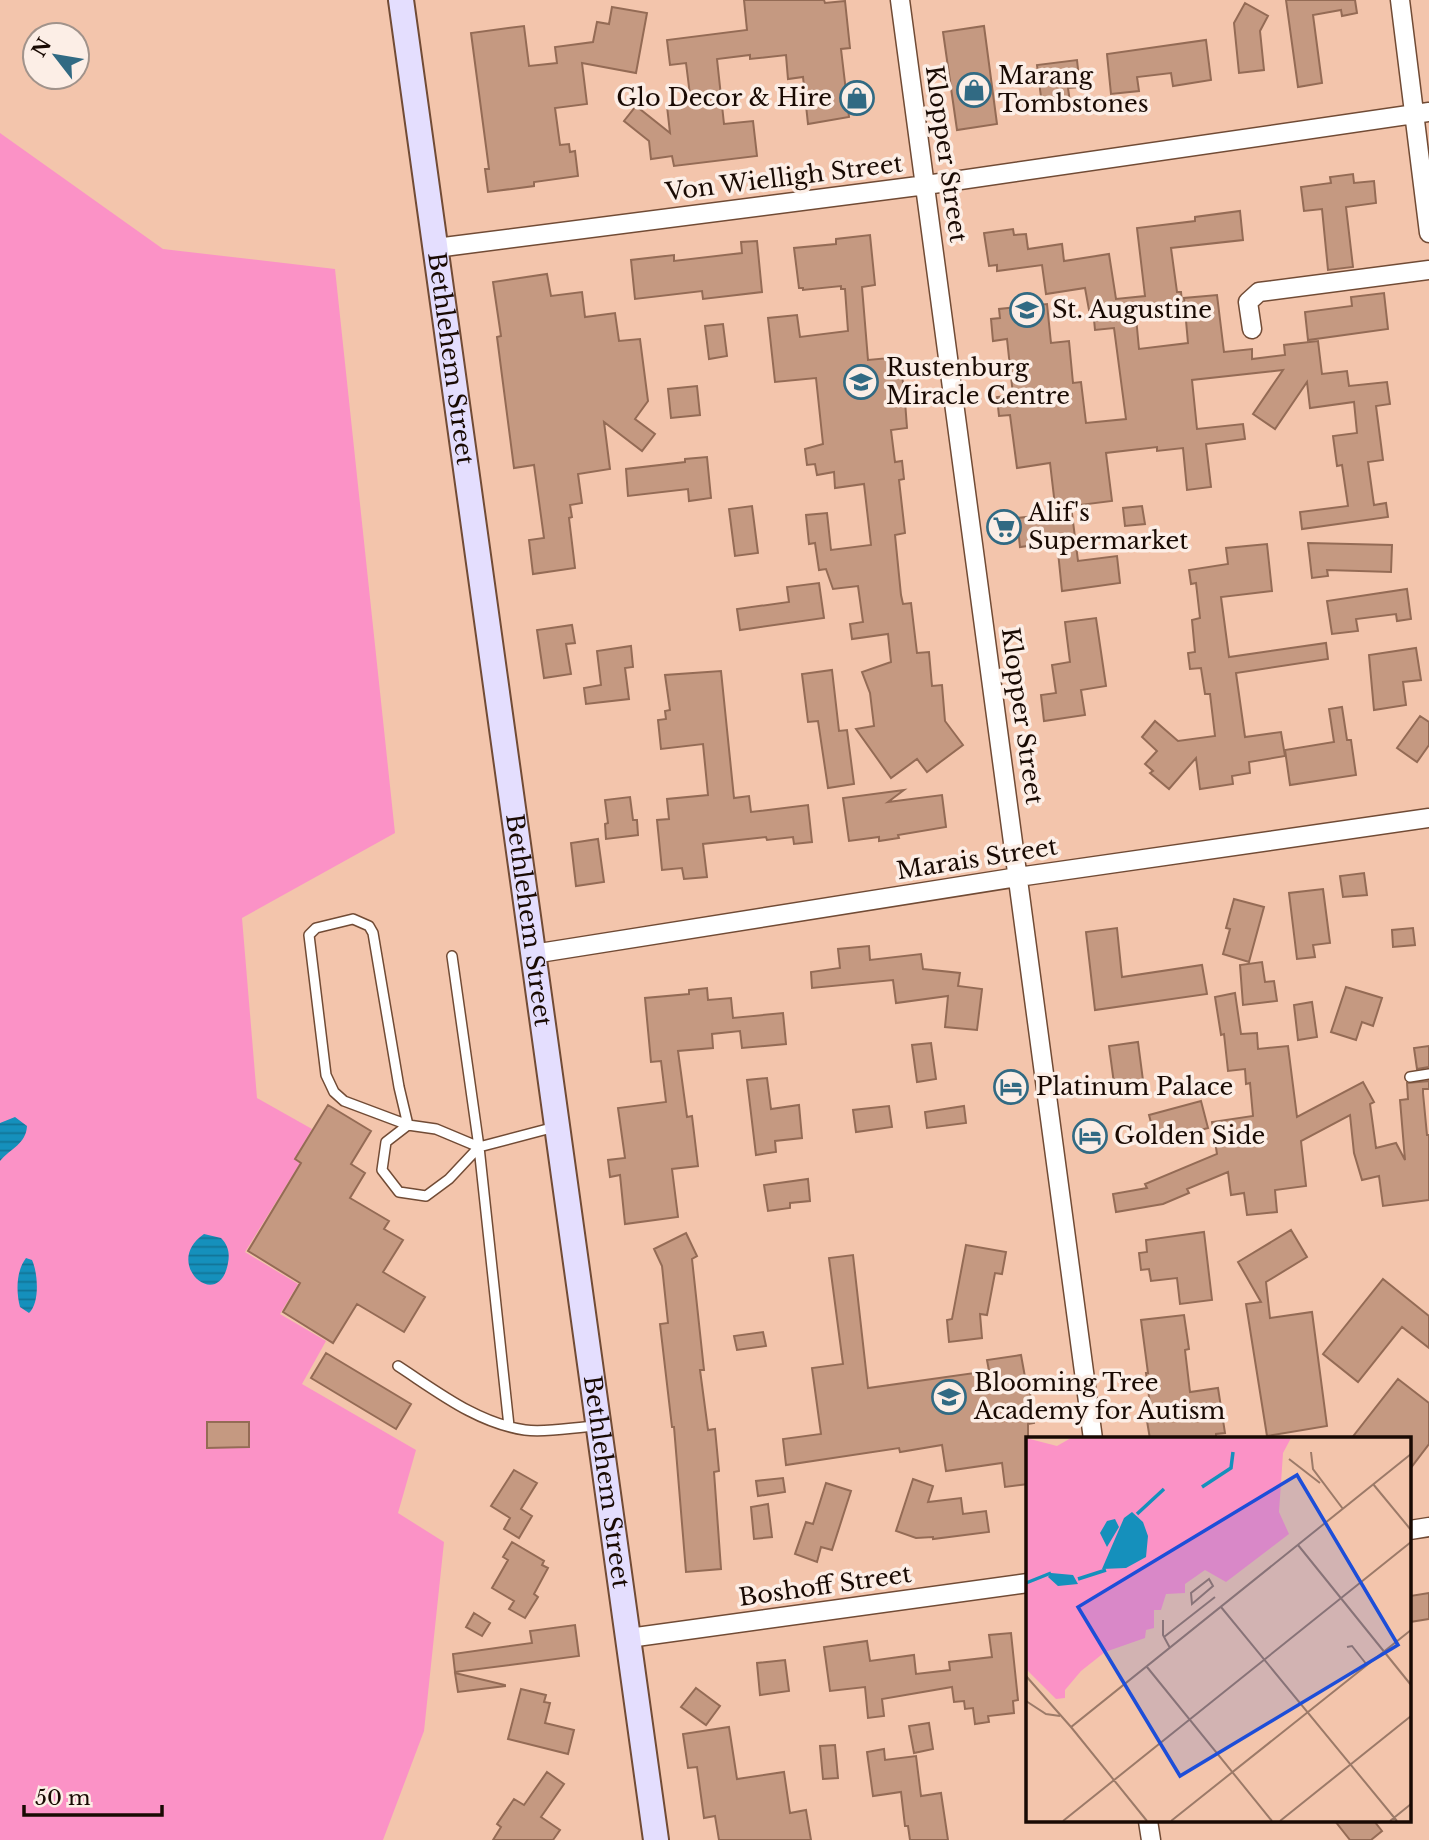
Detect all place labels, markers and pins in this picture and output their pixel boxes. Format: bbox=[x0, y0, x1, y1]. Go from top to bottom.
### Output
place label: Marang Tombstones bbox=[998, 61, 1149, 118]
shop icon: Marang Tombstones bbox=[955, 71, 993, 109]
shop icon: Glo Decor & Hire bbox=[838, 79, 876, 117]
place label: Glo Decor & Hire bbox=[616, 83, 832, 112]
school or university icon: St. Augustine bbox=[1008, 291, 1046, 329]
place label: St. Augustine bbox=[1052, 295, 1212, 324]
place label: Rustenburg Miracle Centre bbox=[886, 353, 1070, 410]
school or university icon: Rustenburg Miracle Centre bbox=[842, 363, 880, 401]
place label: Alif's Supermarket bbox=[1027, 498, 1188, 555]
supermarket icon: Alif's Supermarket bbox=[985, 508, 1023, 546]
hotel icon: Platinum Palace bbox=[992, 1068, 1030, 1106]
place label: Platinum Palace bbox=[1036, 1072, 1233, 1101]
hotel icon: Golden Side bbox=[1071, 1117, 1109, 1155]
place label: Golden Side bbox=[1114, 1121, 1265, 1150]
place label: Blooming Tree Academy for Autism bbox=[973, 1368, 1226, 1425]
school or university icon: Blooming Tree Academy for Autism bbox=[930, 1378, 968, 1416]

